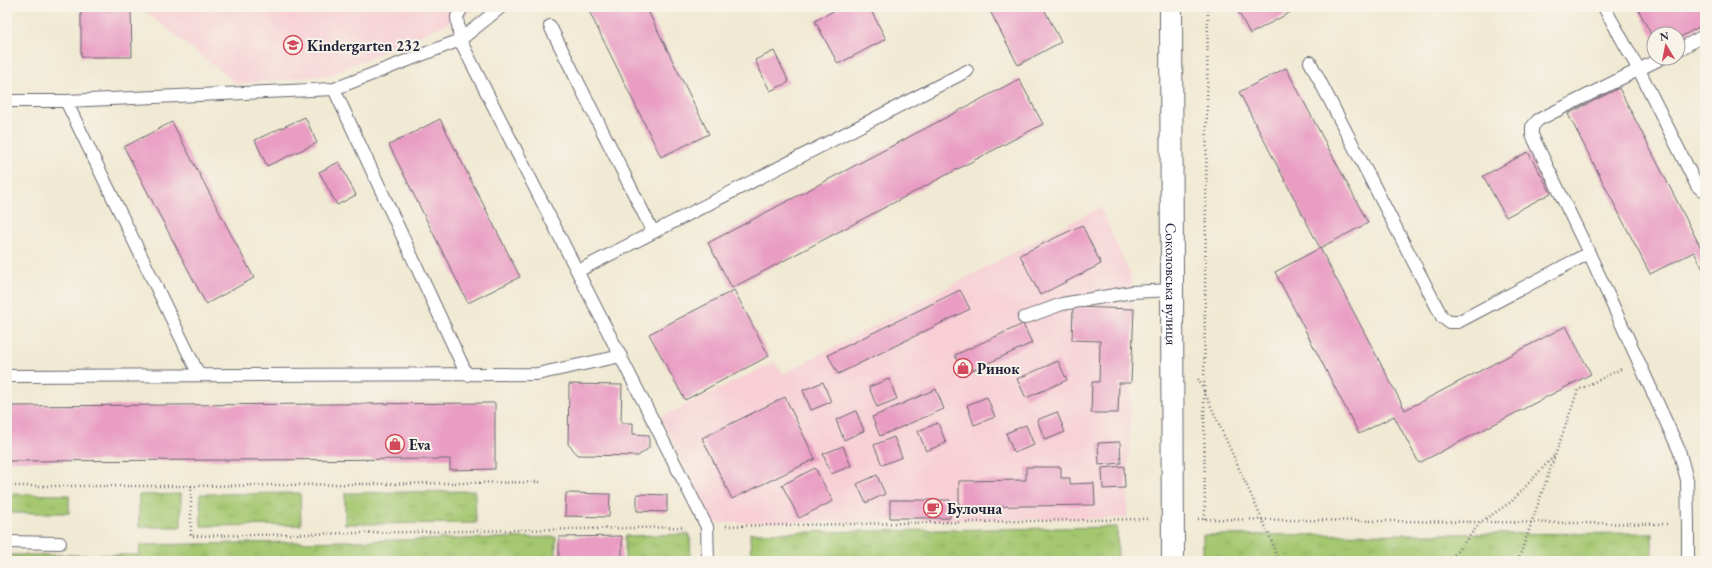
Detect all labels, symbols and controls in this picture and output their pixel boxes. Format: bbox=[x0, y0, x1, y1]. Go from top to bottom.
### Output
north arrow bbox=[1646, 26, 1686, 66]
text: N bbox=[1659, 28, 1670, 44]
school or university icon: Kindergarten 232 bbox=[282, 34, 304, 56]
place label: Kindergarten 232 bbox=[307, 36, 420, 55]
street label: Соколовська вулиця bbox=[1162, 223, 1182, 346]
shop icon: Ринок bbox=[952, 357, 974, 379]
place label: Ринок bbox=[977, 359, 1020, 378]
shop icon: Eva bbox=[384, 433, 406, 455]
place label: Eva bbox=[409, 435, 431, 454]
cafe icon: Булочна bbox=[922, 497, 944, 519]
place label: Булочна bbox=[947, 499, 1002, 518]

